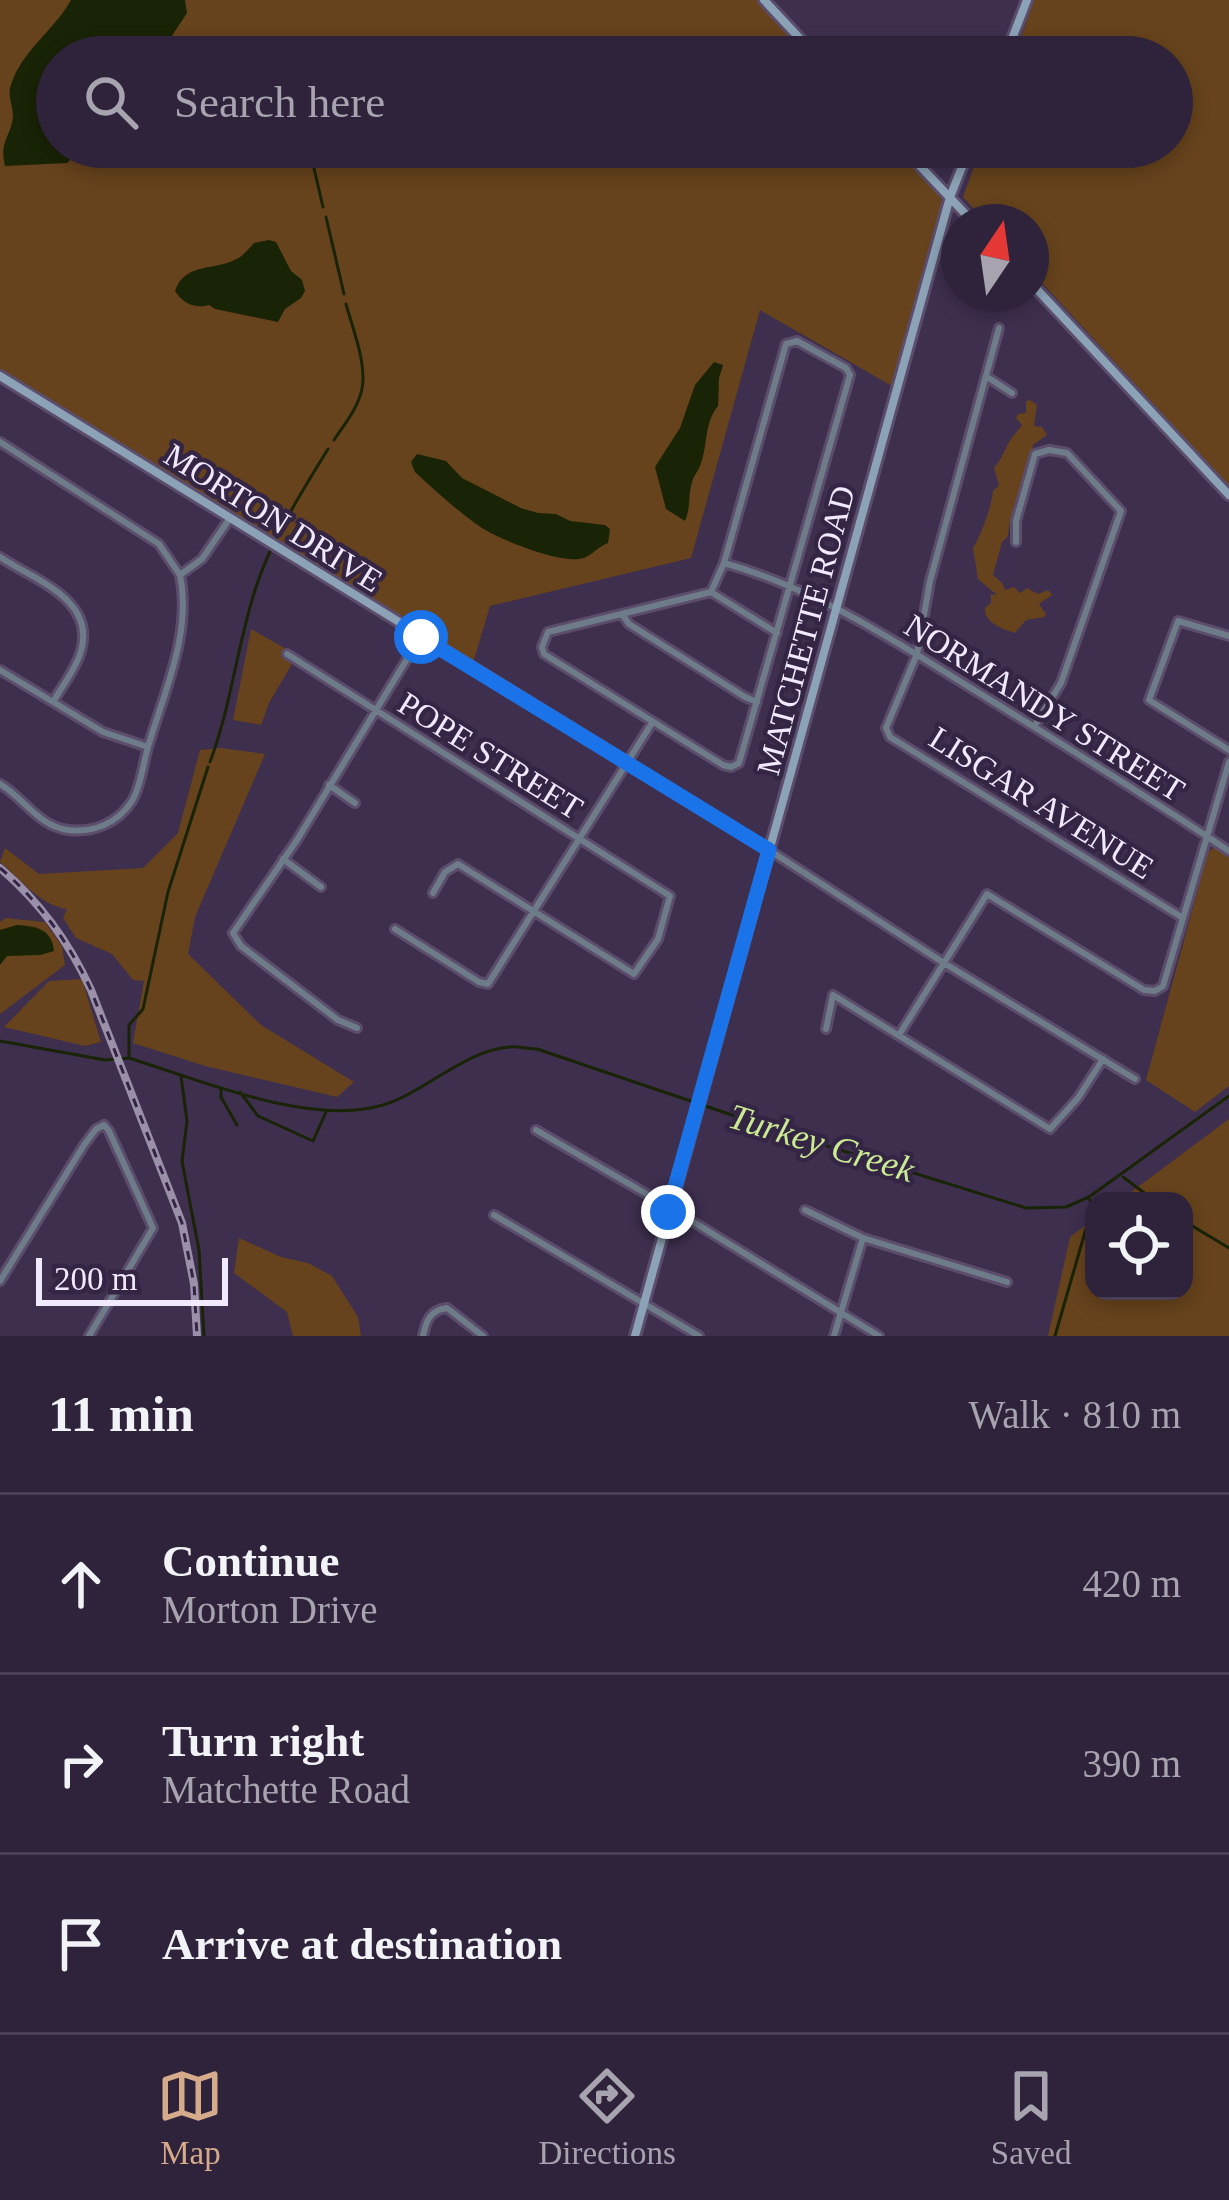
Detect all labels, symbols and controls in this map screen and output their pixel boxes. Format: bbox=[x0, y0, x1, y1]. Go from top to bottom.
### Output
search box bbox=[36, 36, 1193, 168]
icon: search bbox=[78, 69, 144, 135]
text: Search here bbox=[174, 77, 385, 127]
north arrow bbox=[941, 204, 1049, 312]
street label: MORTON DRIVE bbox=[158, 436, 389, 599]
street label: MATCHETTE ROAD bbox=[750, 482, 862, 779]
street label: NORMANDY STREET bbox=[898, 607, 1191, 809]
route start bbox=[394, 610, 448, 664]
street label: POPE STREET bbox=[392, 685, 589, 827]
street label: LISGAR AVENUE bbox=[923, 719, 1160, 886]
water label: Turkey Creek bbox=[724, 1096, 920, 1190]
route end bbox=[641, 1185, 695, 1239]
map controls bbox=[1085, 1192, 1193, 1300]
button: locate bbox=[1085, 1192, 1193, 1300]
scale bar bbox=[36, 1252, 228, 1305]
text: 200 m bbox=[54, 1261, 137, 1297]
text: 11 min bbox=[48, 1386, 194, 1442]
text: Walk · 810 m bbox=[969, 1393, 1181, 1436]
text: Continue bbox=[162, 1536, 340, 1586]
icon: ahead bbox=[48, 1551, 114, 1617]
text: 420 m bbox=[1082, 1562, 1181, 1605]
text: Morton Drive bbox=[162, 1588, 378, 1631]
text: Turn right bbox=[162, 1716, 364, 1766]
icon: right bbox=[48, 1731, 114, 1797]
text: 390 m bbox=[1082, 1742, 1181, 1785]
text: Matchette Road bbox=[162, 1768, 410, 1811]
icon: arrive bbox=[48, 1911, 114, 1977]
text: Arrive at destination bbox=[162, 1919, 562, 1969]
tab: Map bbox=[157, 2063, 223, 2172]
tab: Directions bbox=[538, 2063, 676, 2172]
tab: Saved bbox=[991, 2063, 1072, 2172]

